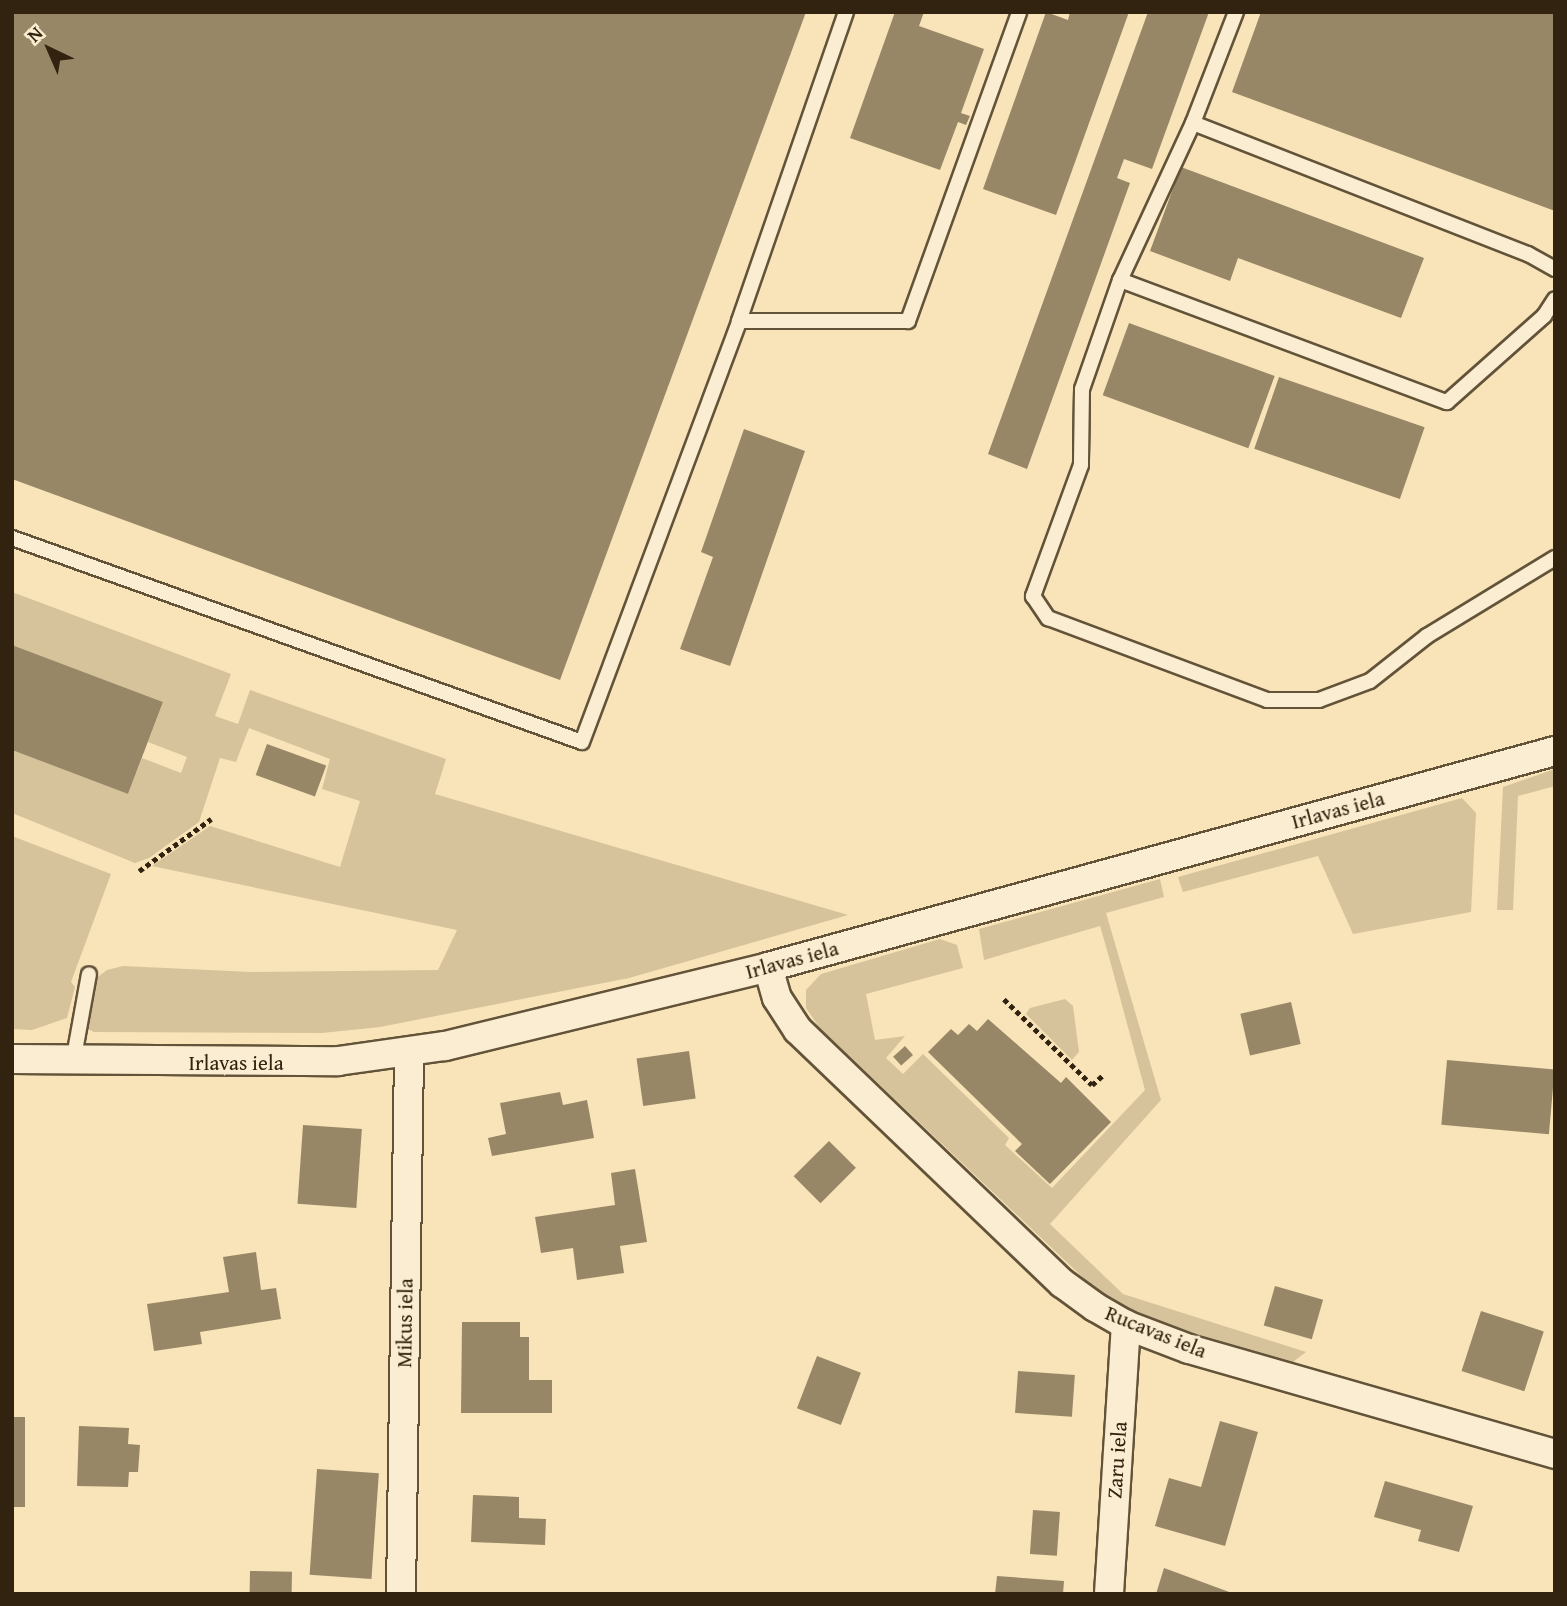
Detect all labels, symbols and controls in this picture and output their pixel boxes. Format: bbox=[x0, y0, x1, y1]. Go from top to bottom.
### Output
north arrow bbox=[14, 14, 84, 84]
text: N bbox=[20, 19, 49, 48]
street label: Irlavas iela bbox=[1289, 786, 1387, 834]
street label: Irlavas iela bbox=[743, 936, 841, 984]
street label: Irlavas iela bbox=[188, 1050, 284, 1076]
street label: Mikus iela bbox=[392, 1278, 418, 1368]
street label: Rucavas iela bbox=[1102, 1300, 1210, 1364]
street label: Zaru iela bbox=[1102, 1421, 1132, 1499]

